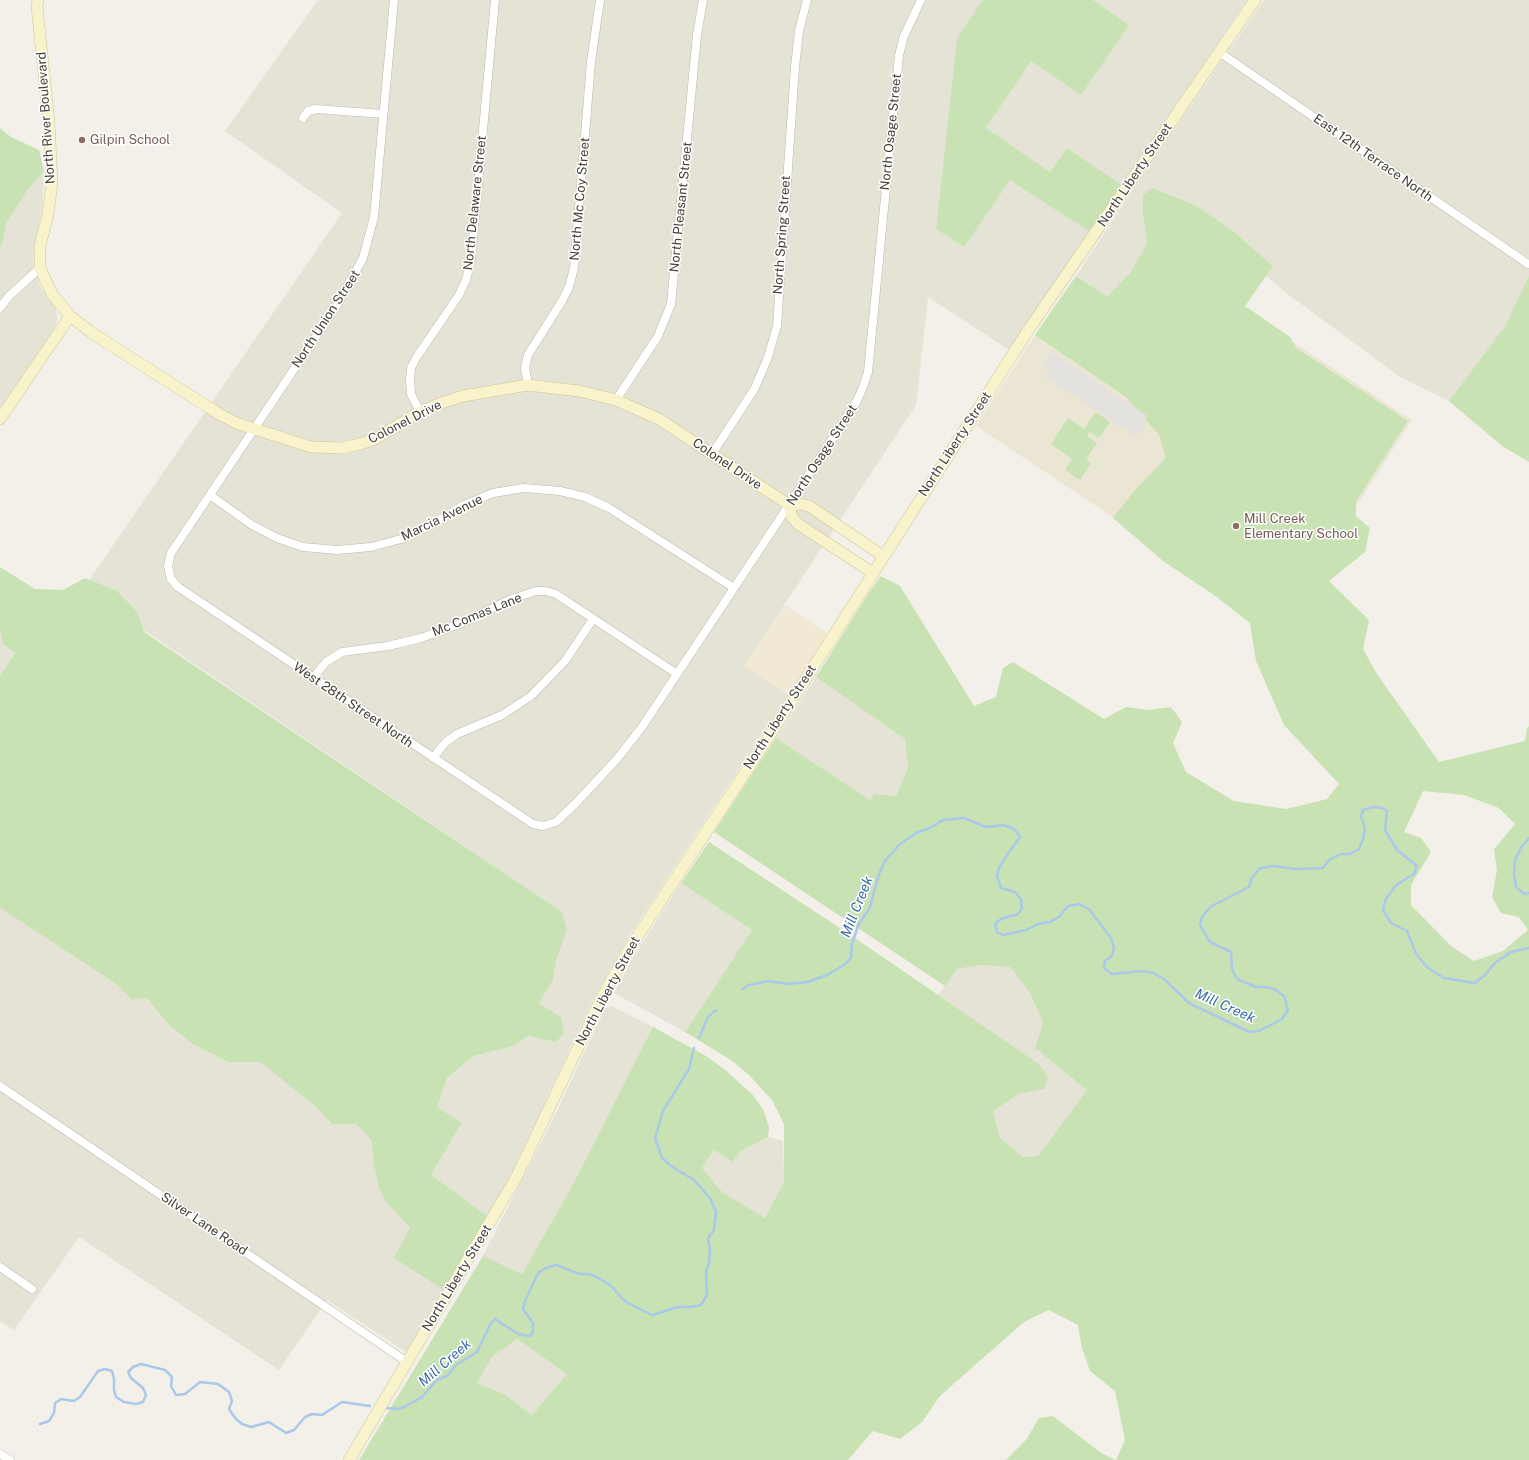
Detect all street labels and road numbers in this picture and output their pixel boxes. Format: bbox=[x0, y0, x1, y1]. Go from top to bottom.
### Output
street label: North River Boulevard bbox=[34, 51, 58, 185]
street label: North Osage Street bbox=[877, 73, 905, 191]
street label: East 12th Terrace North bbox=[1310, 111, 1436, 205]
street label: North Liberty Street bbox=[1095, 120, 1175, 230]
street label: North Delaware Street bbox=[460, 135, 490, 271]
street label: North Mc Coy Street bbox=[567, 137, 593, 261]
street label: North Pleasant Street bbox=[666, 141, 696, 273]
street label: North Spring Street bbox=[770, 175, 794, 295]
street label: North Union Street bbox=[289, 267, 363, 371]
street label: North Liberty Street bbox=[915, 389, 995, 499]
street label: Colonel Drive bbox=[366, 397, 444, 447]
street label: North Osage Street bbox=[784, 402, 860, 508]
street label: Colonel Drive bbox=[689, 435, 765, 493]
street label: Marcia Avenue bbox=[399, 492, 485, 544]
street label: Mc Comas Lane bbox=[430, 590, 524, 640]
street label: West 28th Street North bbox=[290, 659, 416, 751]
street label: North Liberty Street bbox=[740, 662, 820, 772]
street label: North Liberty Street bbox=[573, 934, 643, 1048]
street label: Silver Lane Road bbox=[158, 1189, 250, 1259]
street label: North Liberty Street bbox=[419, 1222, 495, 1334]

